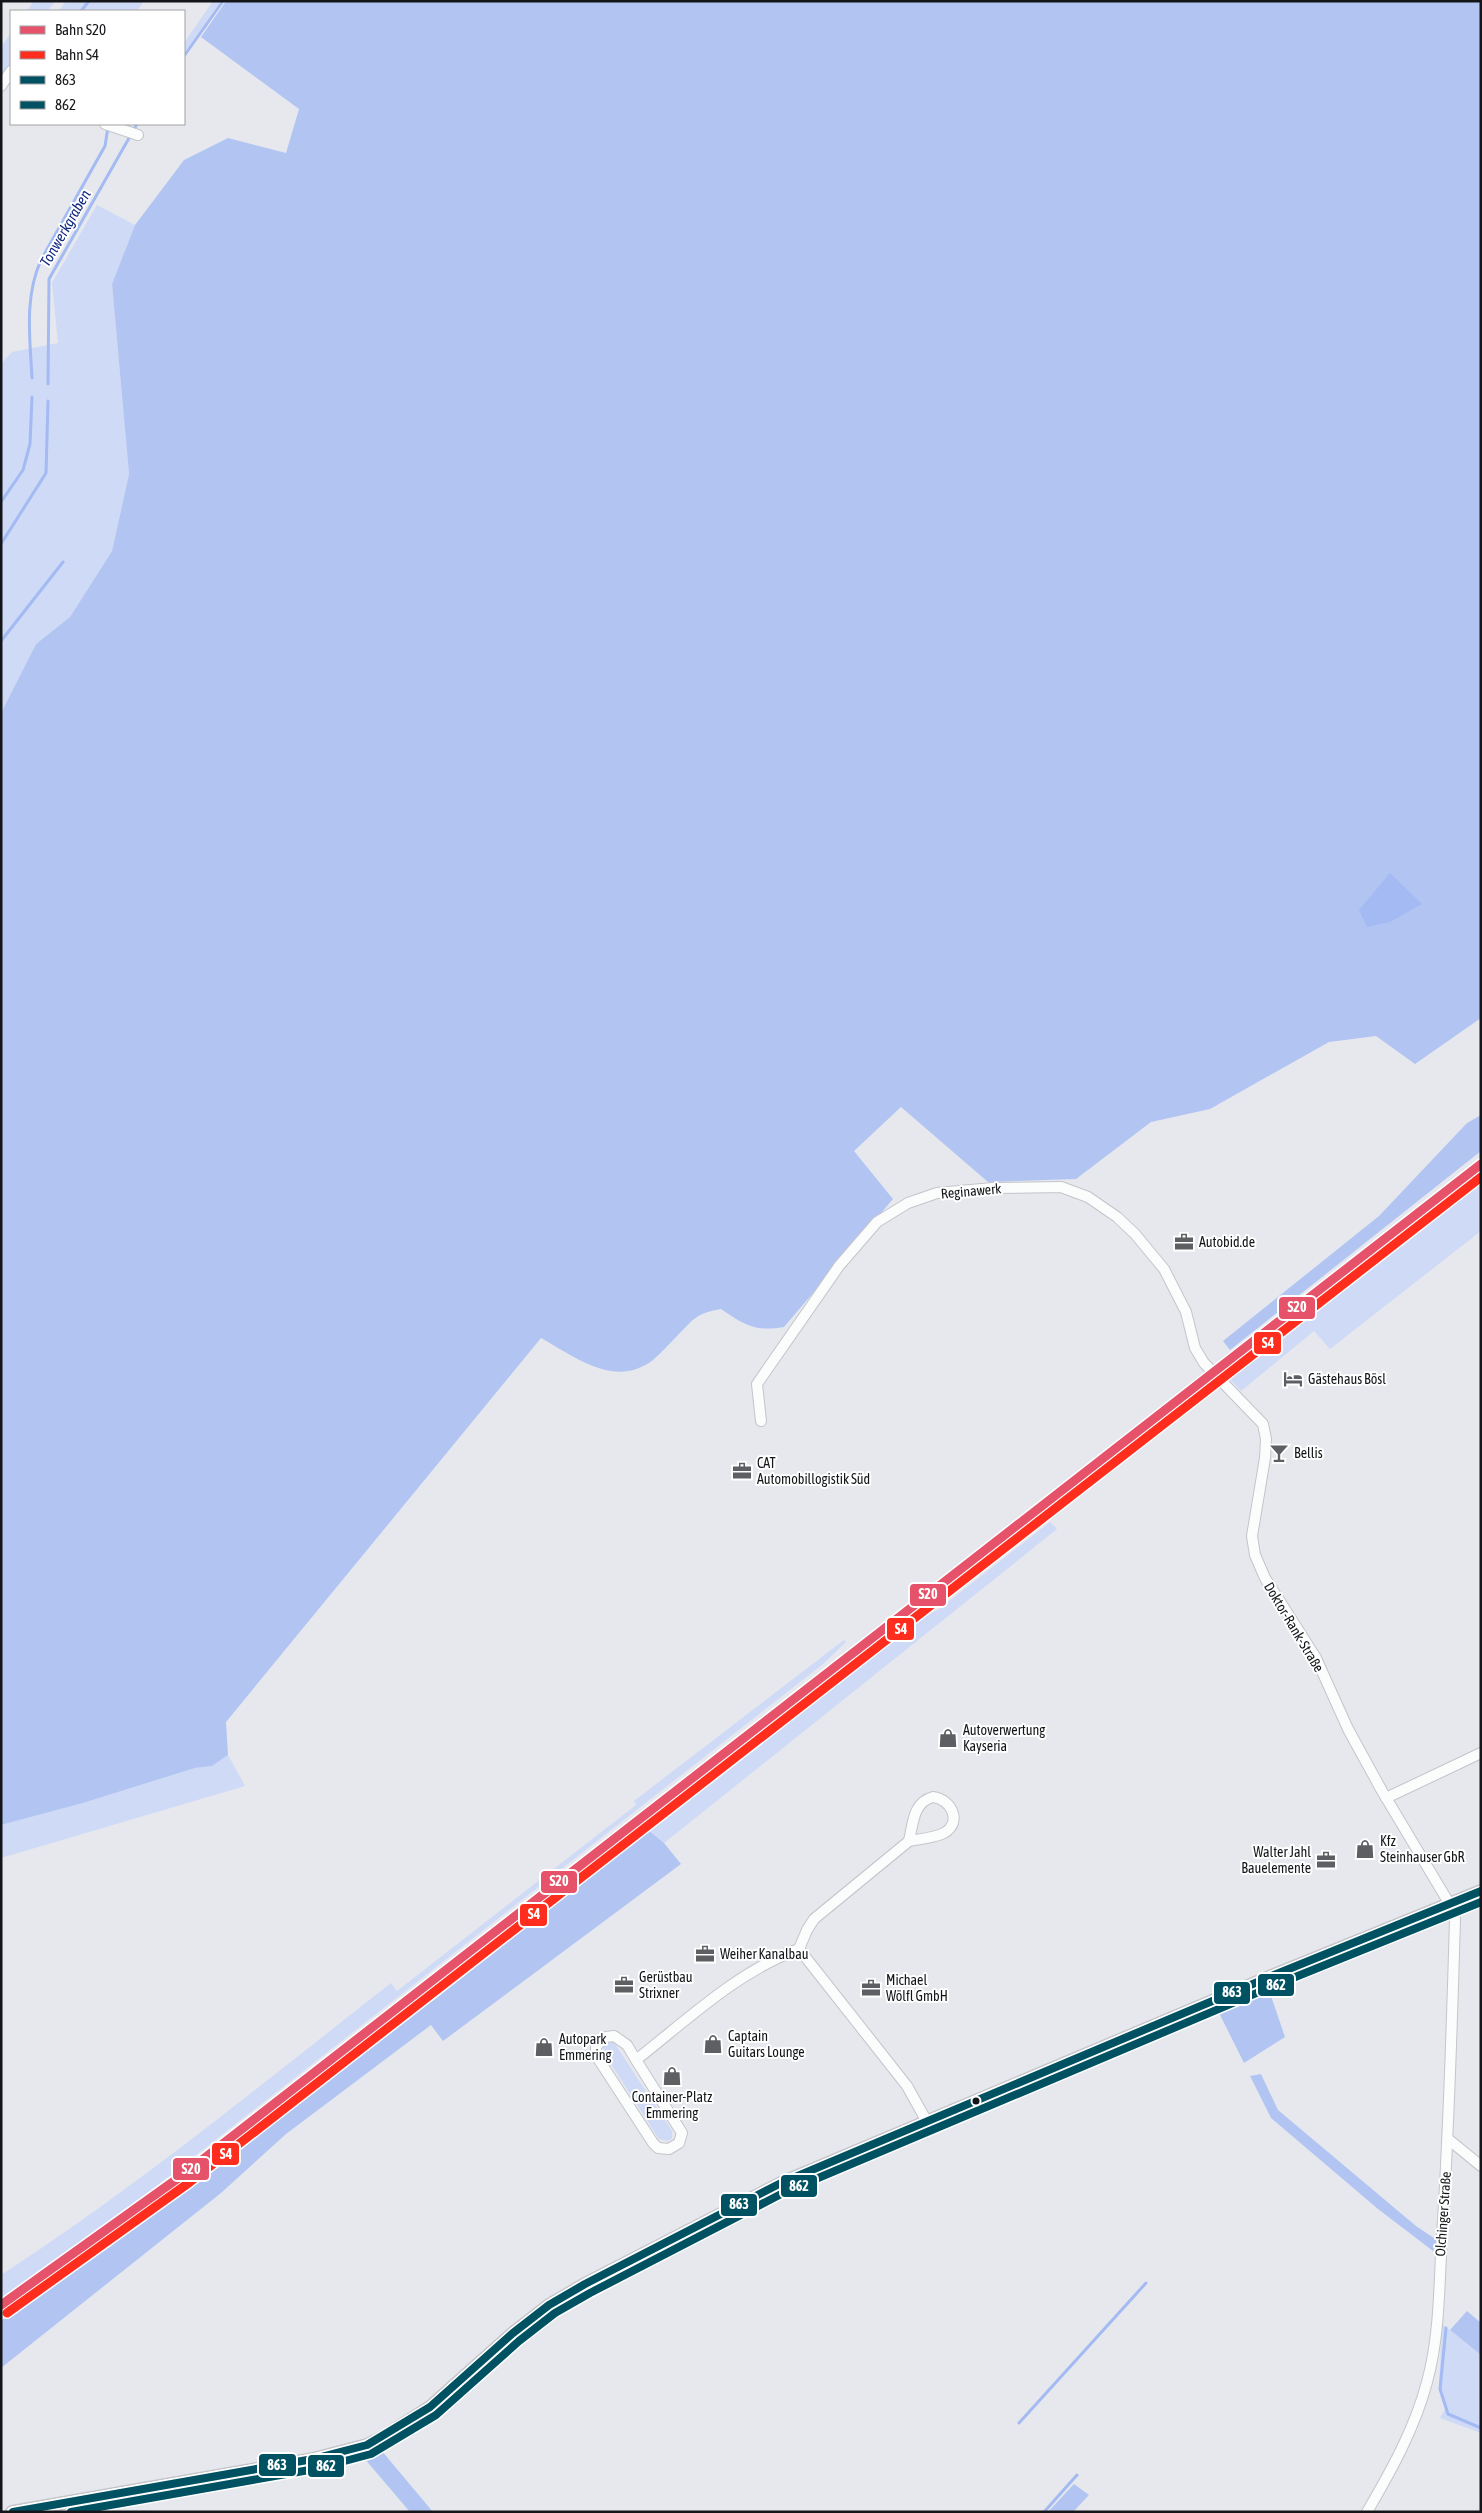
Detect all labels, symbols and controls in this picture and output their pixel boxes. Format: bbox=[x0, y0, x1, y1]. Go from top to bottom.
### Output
legend bbox=[10, 10, 185, 125]
text: Bahn S20 bbox=[55, 21, 106, 38]
text: Bahn S4 bbox=[55, 46, 99, 63]
text: 863 bbox=[55, 71, 76, 88]
text: 862 bbox=[55, 96, 76, 113]
water label: Tonwerkgraben bbox=[36, 187, 94, 269]
street label: Reginawerk bbox=[940, 1180, 1002, 1202]
office icon: Autobid.de bbox=[1173, 1231, 1195, 1253]
place label: Autobid.de bbox=[1199, 1234, 1255, 1250]
line badge: S20 bbox=[1278, 1296, 1316, 1320]
text: S20 bbox=[1287, 1299, 1307, 1315]
line badge: S4 bbox=[1253, 1331, 1282, 1355]
text: S4 bbox=[1262, 1335, 1275, 1351]
hotel icon: Gästehaus Bösl bbox=[1282, 1368, 1304, 1390]
place label: Gästehaus Bösl bbox=[1308, 1371, 1386, 1387]
bar icon: Bellis bbox=[1268, 1442, 1290, 1464]
place label: Bellis bbox=[1294, 1445, 1323, 1461]
place label: CAT Automobillogistik Süd bbox=[757, 1455, 870, 1487]
office icon: CAT Automobillogistik Süd bbox=[731, 1460, 753, 1482]
street label: Doktor-Rank-Straße bbox=[1261, 1579, 1327, 1675]
line badge: S20 bbox=[909, 1583, 947, 1607]
text: S20 bbox=[918, 1586, 938, 1602]
line badge: S4 bbox=[886, 1617, 915, 1641]
text: S4 bbox=[895, 1621, 908, 1637]
place label: Autoverwertung Kayseria bbox=[963, 1722, 1045, 1754]
shop icon: Autoverwertung Kayseria bbox=[937, 1727, 959, 1749]
place label: Kfz Steinhauser GbR bbox=[1380, 1833, 1465, 1865]
shop icon: Kfz Steinhauser GbR bbox=[1354, 1838, 1376, 1860]
place label: Walter Jahl Bauelemente bbox=[1241, 1844, 1311, 1876]
office icon: Walter Jahl Bauelemente bbox=[1315, 1849, 1337, 1871]
line badge: S20 bbox=[540, 1870, 578, 1894]
text: S20 bbox=[549, 1873, 569, 1889]
line badge: S4 bbox=[519, 1903, 548, 1927]
text: S4 bbox=[528, 1906, 541, 1922]
office icon: Weiher Kanalbau bbox=[694, 1943, 716, 1965]
place label: Weiher Kanalbau bbox=[720, 1946, 809, 1962]
place label: Gerüstbau Strixner bbox=[639, 1969, 693, 2001]
place label: Michael Wölfl GmbH bbox=[886, 1972, 948, 2004]
line badge: 862 bbox=[1257, 1973, 1295, 1997]
office icon: Gerüstbau Strixner bbox=[613, 1974, 635, 1996]
office icon: Michael Wölfl GmbH bbox=[860, 1977, 882, 1999]
text: 862 bbox=[1266, 1977, 1286, 1993]
line badge: 863 bbox=[1213, 1981, 1251, 2005]
text: 863 bbox=[1222, 1984, 1242, 2000]
place label: Captain Guitars Lounge bbox=[728, 2028, 805, 2060]
place label: Autopark Emmering bbox=[559, 2031, 612, 2063]
shop icon: Captain Guitars Lounge bbox=[702, 2033, 724, 2055]
shop icon: Autopark Emmering bbox=[533, 2036, 555, 2058]
shop icon: Container-Platz Emmering bbox=[661, 2065, 683, 2087]
place label: Container-Platz Emmering bbox=[632, 2089, 712, 2121]
unlabelled marker bbox=[971, 2096, 981, 2106]
line badge: S4 bbox=[211, 2142, 240, 2166]
text: S4 bbox=[220, 2146, 233, 2162]
line badge: S20 bbox=[172, 2157, 210, 2181]
text: S20 bbox=[181, 2161, 201, 2177]
street label: Olchinger Straße bbox=[1432, 2171, 1454, 2257]
line badge: 862 bbox=[780, 2174, 818, 2198]
text: 862 bbox=[789, 2178, 809, 2194]
line badge: 863 bbox=[720, 2193, 758, 2217]
text: 863 bbox=[729, 2196, 749, 2212]
line badge: 863 bbox=[258, 2453, 297, 2477]
line badge: 862 bbox=[307, 2454, 345, 2478]
text: 863 bbox=[267, 2457, 287, 2473]
text: 862 bbox=[316, 2458, 336, 2474]

